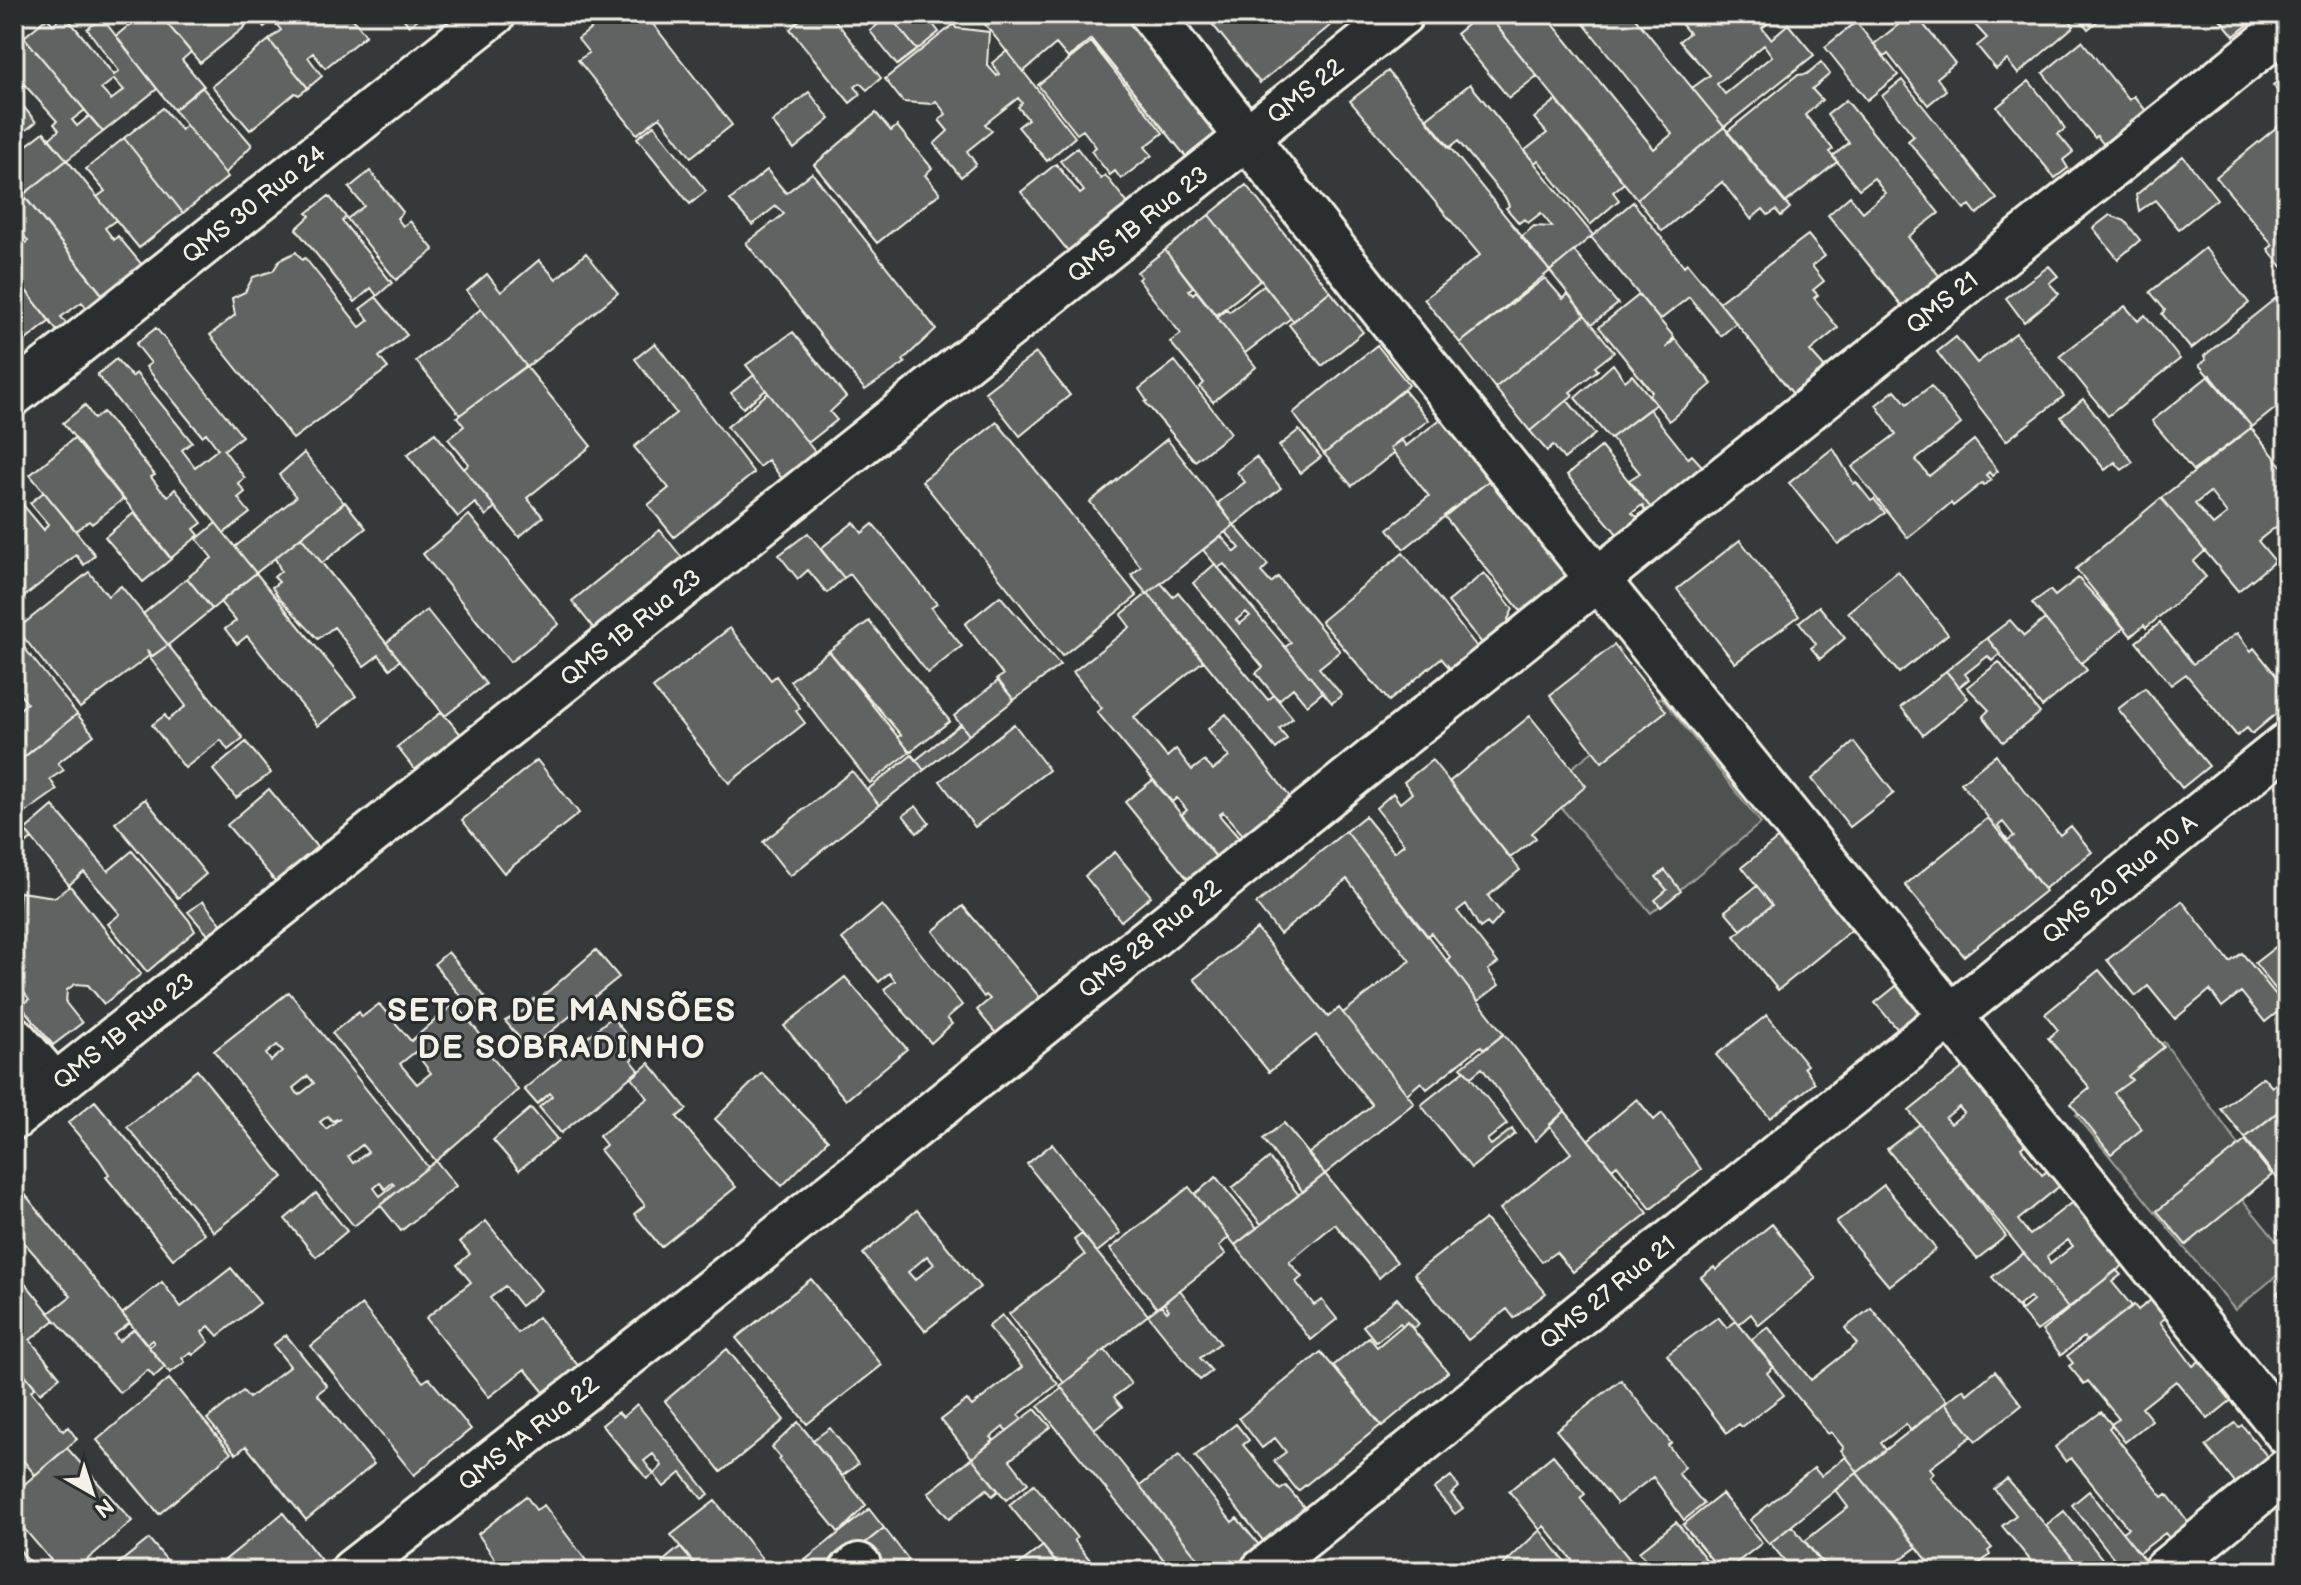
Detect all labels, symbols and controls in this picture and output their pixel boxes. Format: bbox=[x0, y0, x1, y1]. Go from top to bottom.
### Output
street label: QMS 22 bbox=[1262, 52, 1349, 130]
street label: QMS 30 Rua 24 bbox=[177, 139, 332, 270]
street label: QMS 1B Rua 23 bbox=[1062, 160, 1214, 289]
street label: QMS 21 bbox=[1901, 266, 1984, 341]
street label: QMS 1B Rua 23 bbox=[555, 563, 707, 693]
street label: QMS 20 Rua 10 A bbox=[2037, 808, 2203, 950]
street label: QMS 28 Rua 22 bbox=[1073, 873, 1227, 1005]
street label: QMS 1B Rua 23 bbox=[48, 966, 200, 1096]
district label: SETOR DE MANSÕES DE SOBRADINHO bbox=[387, 991, 737, 1068]
street label: QMS 27 Rua 21 bbox=[1535, 1229, 1681, 1356]
street label: QMS 1A Rua 22 bbox=[453, 1370, 605, 1497]
north arrow bbox=[52, 1453, 132, 1533]
text: N bbox=[89, 1492, 119, 1523]

